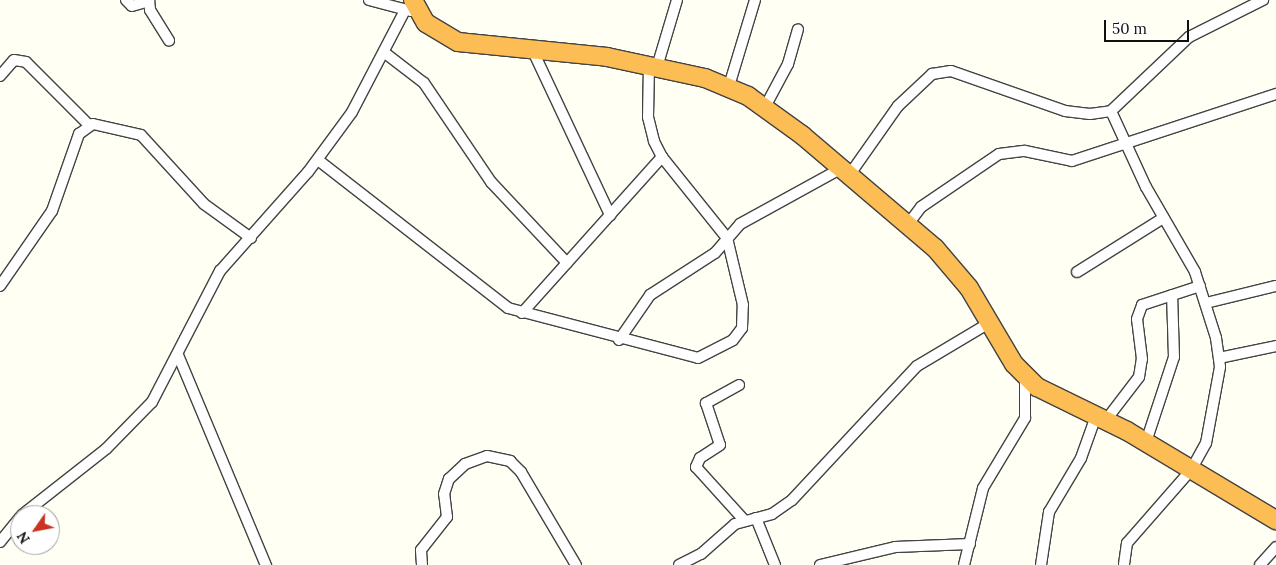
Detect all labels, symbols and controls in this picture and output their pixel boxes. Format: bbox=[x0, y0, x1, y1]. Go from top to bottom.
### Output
scale bar bbox=[1106, 10, 1191, 42]
text: 50 m bbox=[1112, 19, 1147, 38]
north arrow bbox=[10, 505, 60, 555]
text: N bbox=[13, 528, 34, 547]

